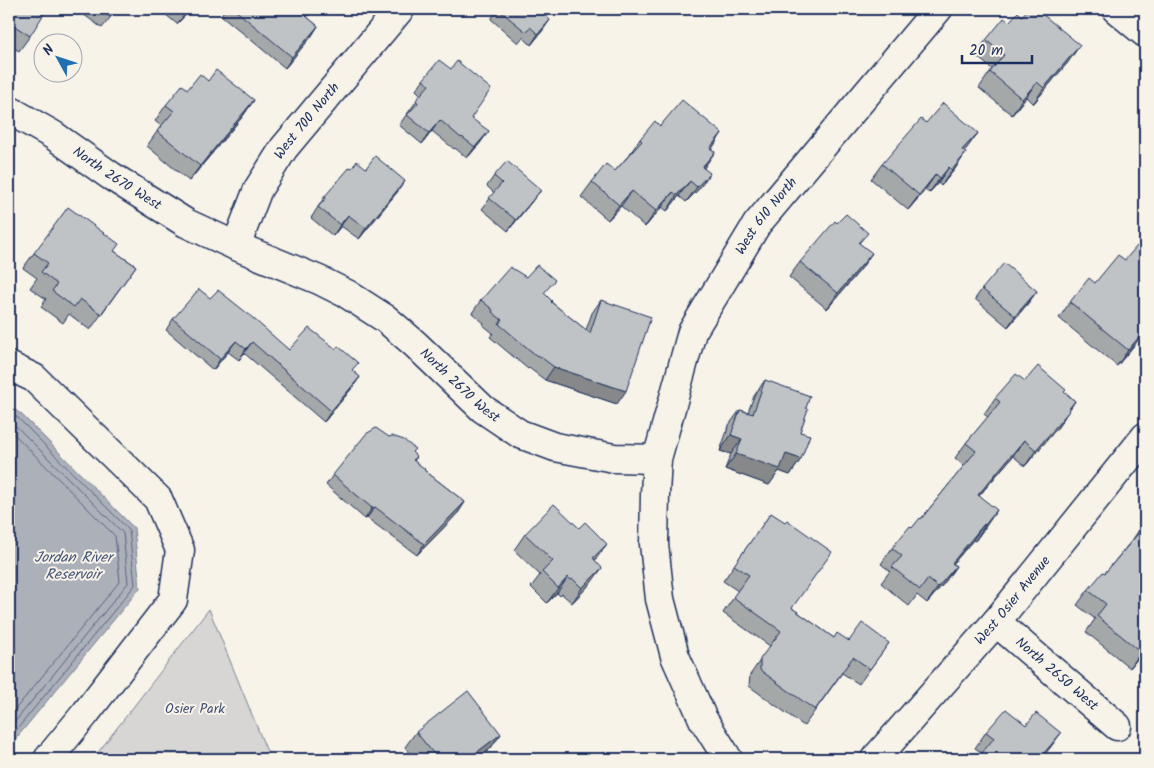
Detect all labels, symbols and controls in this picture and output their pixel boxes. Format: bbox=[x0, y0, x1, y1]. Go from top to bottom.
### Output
north arrow bbox=[32, 32, 82, 82]
scale bar bbox=[962, 32, 1032, 64]
text: 20 m bbox=[969, 39, 1003, 63]
text: N bbox=[38, 40, 60, 61]
street label: West 700 North bbox=[269, 78, 345, 164]
street label: North 2670 West bbox=[68, 141, 166, 216]
street label: West 610 North bbox=[730, 173, 803, 259]
street label: North 2670 West bbox=[415, 343, 505, 429]
water label: Jordan River Reservoir bbox=[34, 546, 115, 587]
street label: West Osier Avenue bbox=[969, 551, 1057, 650]
street label: North 2650 West bbox=[1010, 632, 1104, 717]
park label: Osier Park bbox=[165, 698, 225, 720]

